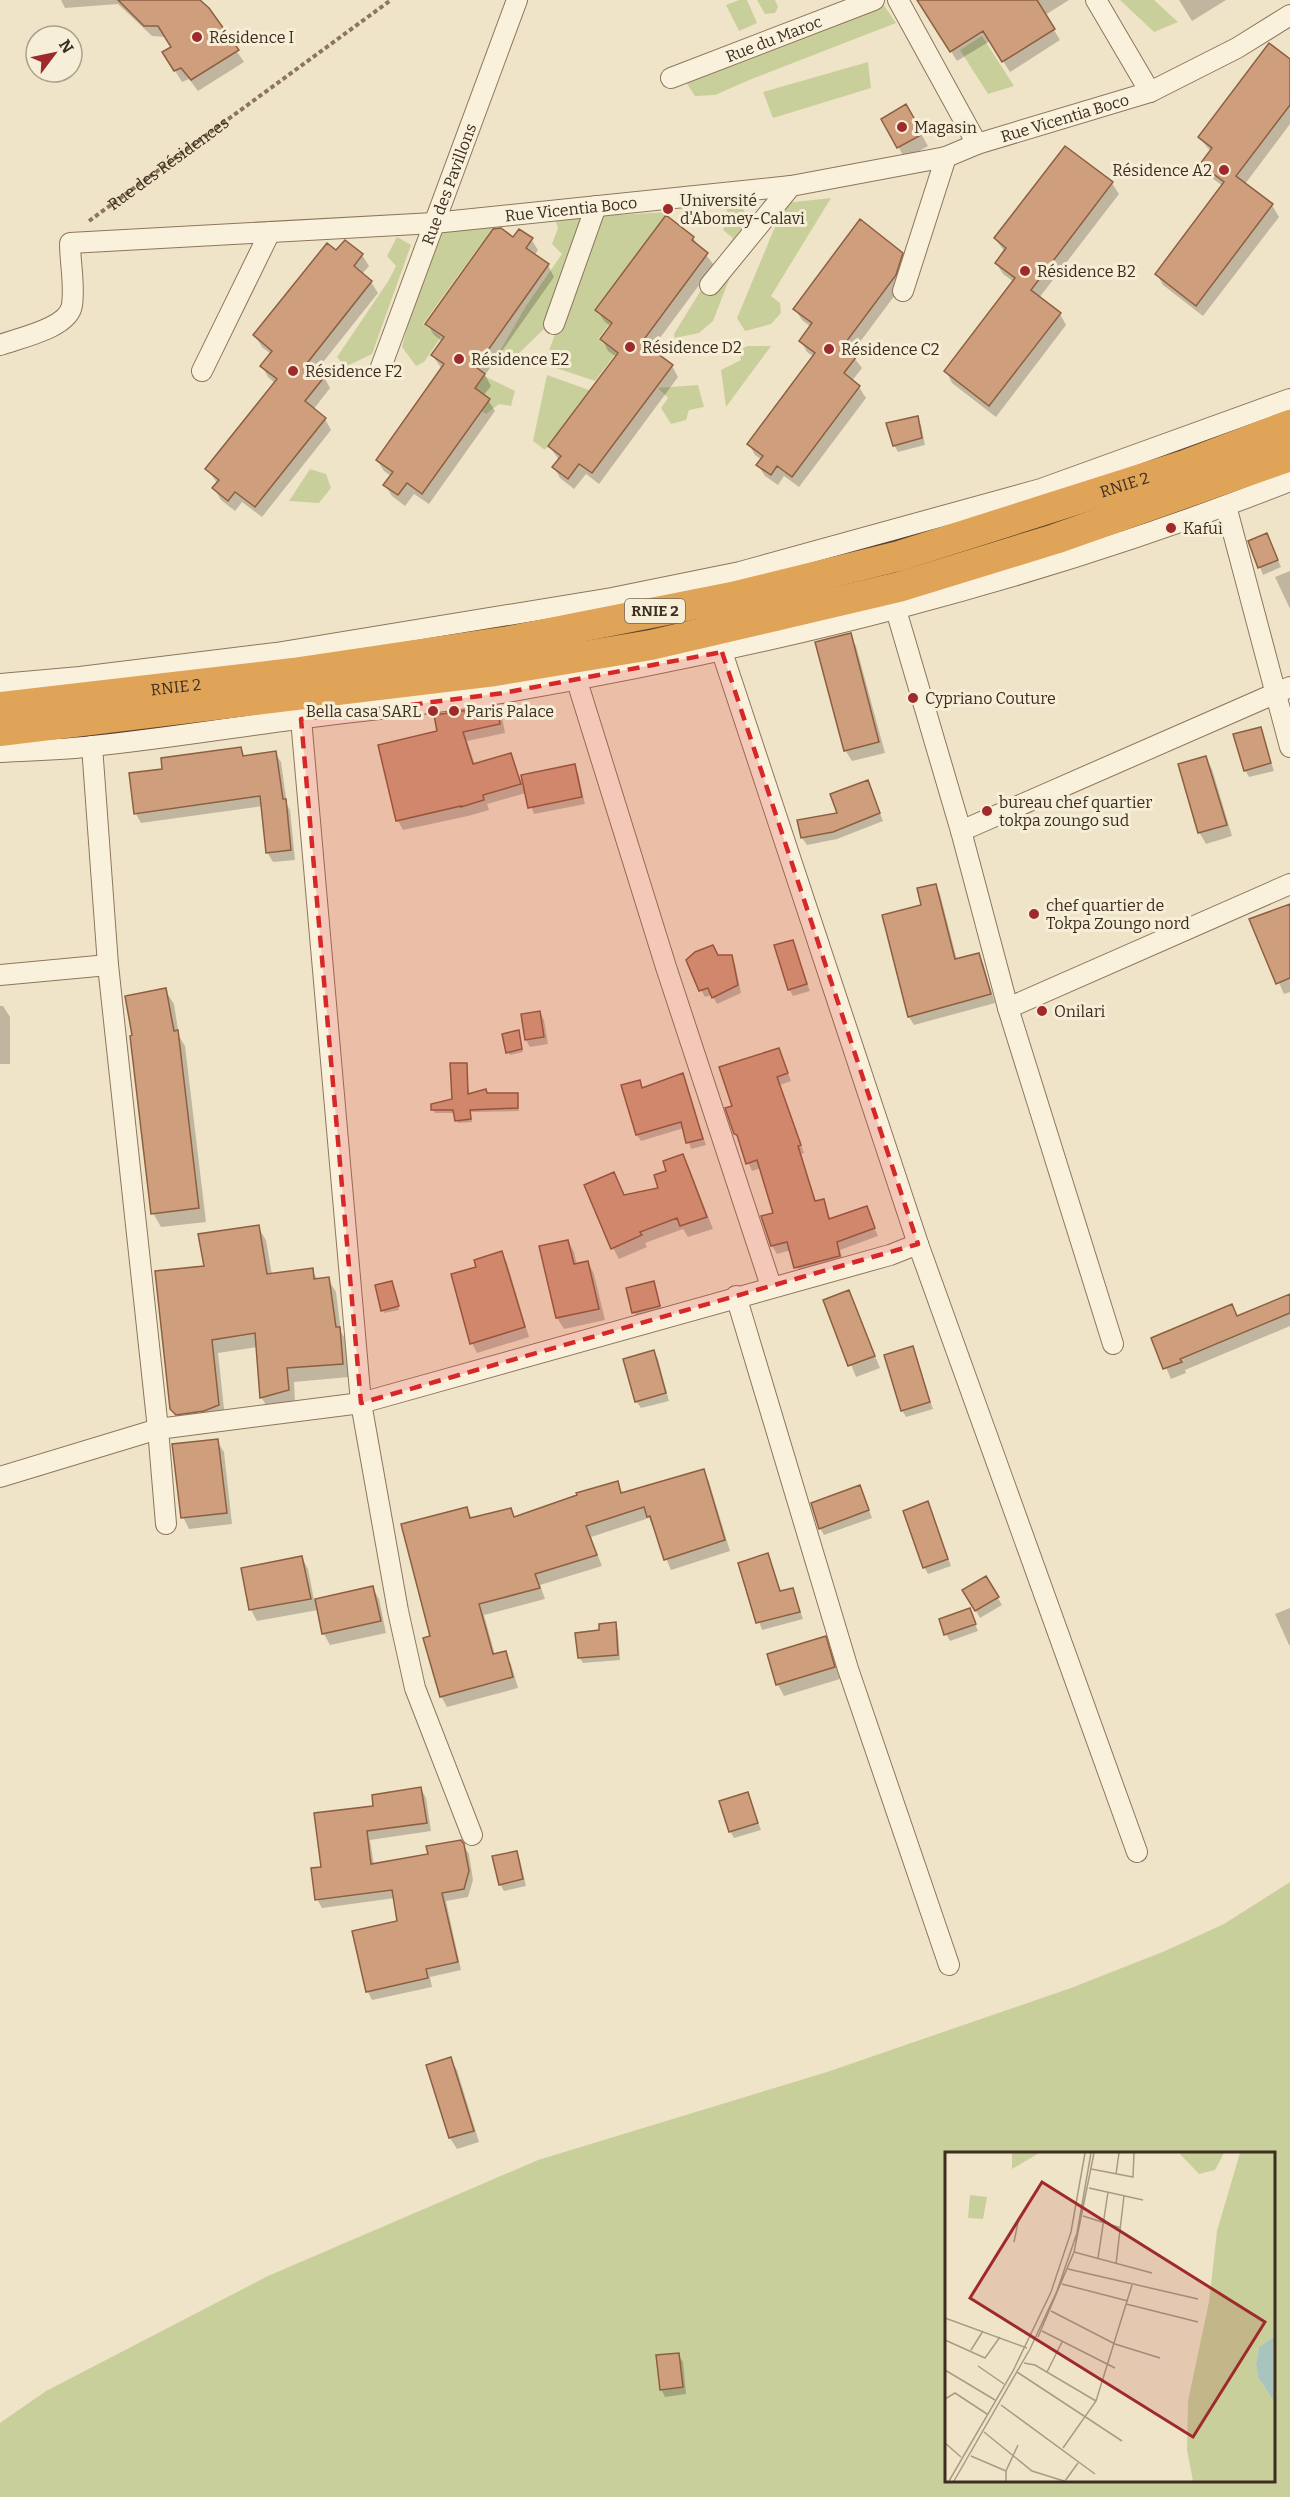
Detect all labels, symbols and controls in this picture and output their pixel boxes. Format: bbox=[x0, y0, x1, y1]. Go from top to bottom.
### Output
street label: Rue du Maroc bbox=[723, 12, 825, 66]
north arrow bbox=[24, 24, 84, 84]
place label: Résidence I bbox=[209, 28, 294, 47]
marker: Résidence I bbox=[190, 30, 204, 44]
text: N bbox=[55, 36, 78, 57]
street label: Rue Vicentia Boco bbox=[998, 90, 1131, 146]
street label: Rue des Résidences bbox=[104, 113, 233, 214]
place label: Magasin bbox=[914, 118, 977, 137]
marker: Magasin bbox=[895, 120, 909, 134]
street label: Rue des Pavillons bbox=[418, 121, 480, 248]
place label: Résidence A2 bbox=[1112, 161, 1212, 180]
marker: Résidence A2 bbox=[1217, 163, 1231, 177]
place label: Université d'Abomey-Calavi bbox=[680, 191, 805, 228]
street label: Rue Vicentia Boco bbox=[504, 193, 638, 226]
marker: Université d'Abomey-Calavi bbox=[661, 202, 675, 216]
place label: Résidence B2 bbox=[1037, 262, 1136, 281]
marker: Résidence B2 bbox=[1018, 264, 1032, 278]
place label: Résidence D2 bbox=[642, 338, 742, 357]
marker: Résidence D2 bbox=[623, 340, 637, 354]
place label: Résidence C2 bbox=[841, 340, 939, 359]
marker: Résidence C2 bbox=[822, 342, 836, 356]
place label: Résidence E2 bbox=[471, 350, 569, 369]
marker: Résidence E2 bbox=[452, 352, 466, 366]
place label: Résidence F2 bbox=[305, 362, 402, 381]
marker: Résidence F2 bbox=[286, 364, 300, 378]
street label: RNIE 2 bbox=[1097, 468, 1151, 502]
place label: Kafui bbox=[1183, 519, 1223, 538]
marker: Kafui bbox=[1164, 521, 1178, 535]
road number: RNIE 2 bbox=[625, 599, 685, 623]
street label: RNIE 2 bbox=[150, 675, 202, 699]
place label: Cypriano Couture bbox=[925, 689, 1056, 708]
marker: Cypriano Couture bbox=[906, 691, 920, 705]
place label: Bella casa SARL bbox=[306, 702, 421, 721]
place label: Paris Palace bbox=[466, 702, 554, 721]
marker: Bella casa SARL bbox=[426, 704, 440, 718]
marker: Paris Palace bbox=[447, 704, 461, 718]
place label: bureau chef quartier tokpa zoungo sud bbox=[999, 793, 1152, 830]
marker: bureau chef quartier tokpa zoungo sud bbox=[980, 804, 994, 818]
place label: chef quartier de Tokpa Zoungo nord bbox=[1046, 896, 1190, 933]
marker: chef quartier de Tokpa Zoungo nord bbox=[1027, 907, 1041, 921]
place label: Onilari bbox=[1054, 1002, 1106, 1021]
marker: Onilari bbox=[1035, 1004, 1049, 1018]
inset map bbox=[945, 2152, 1275, 2482]

